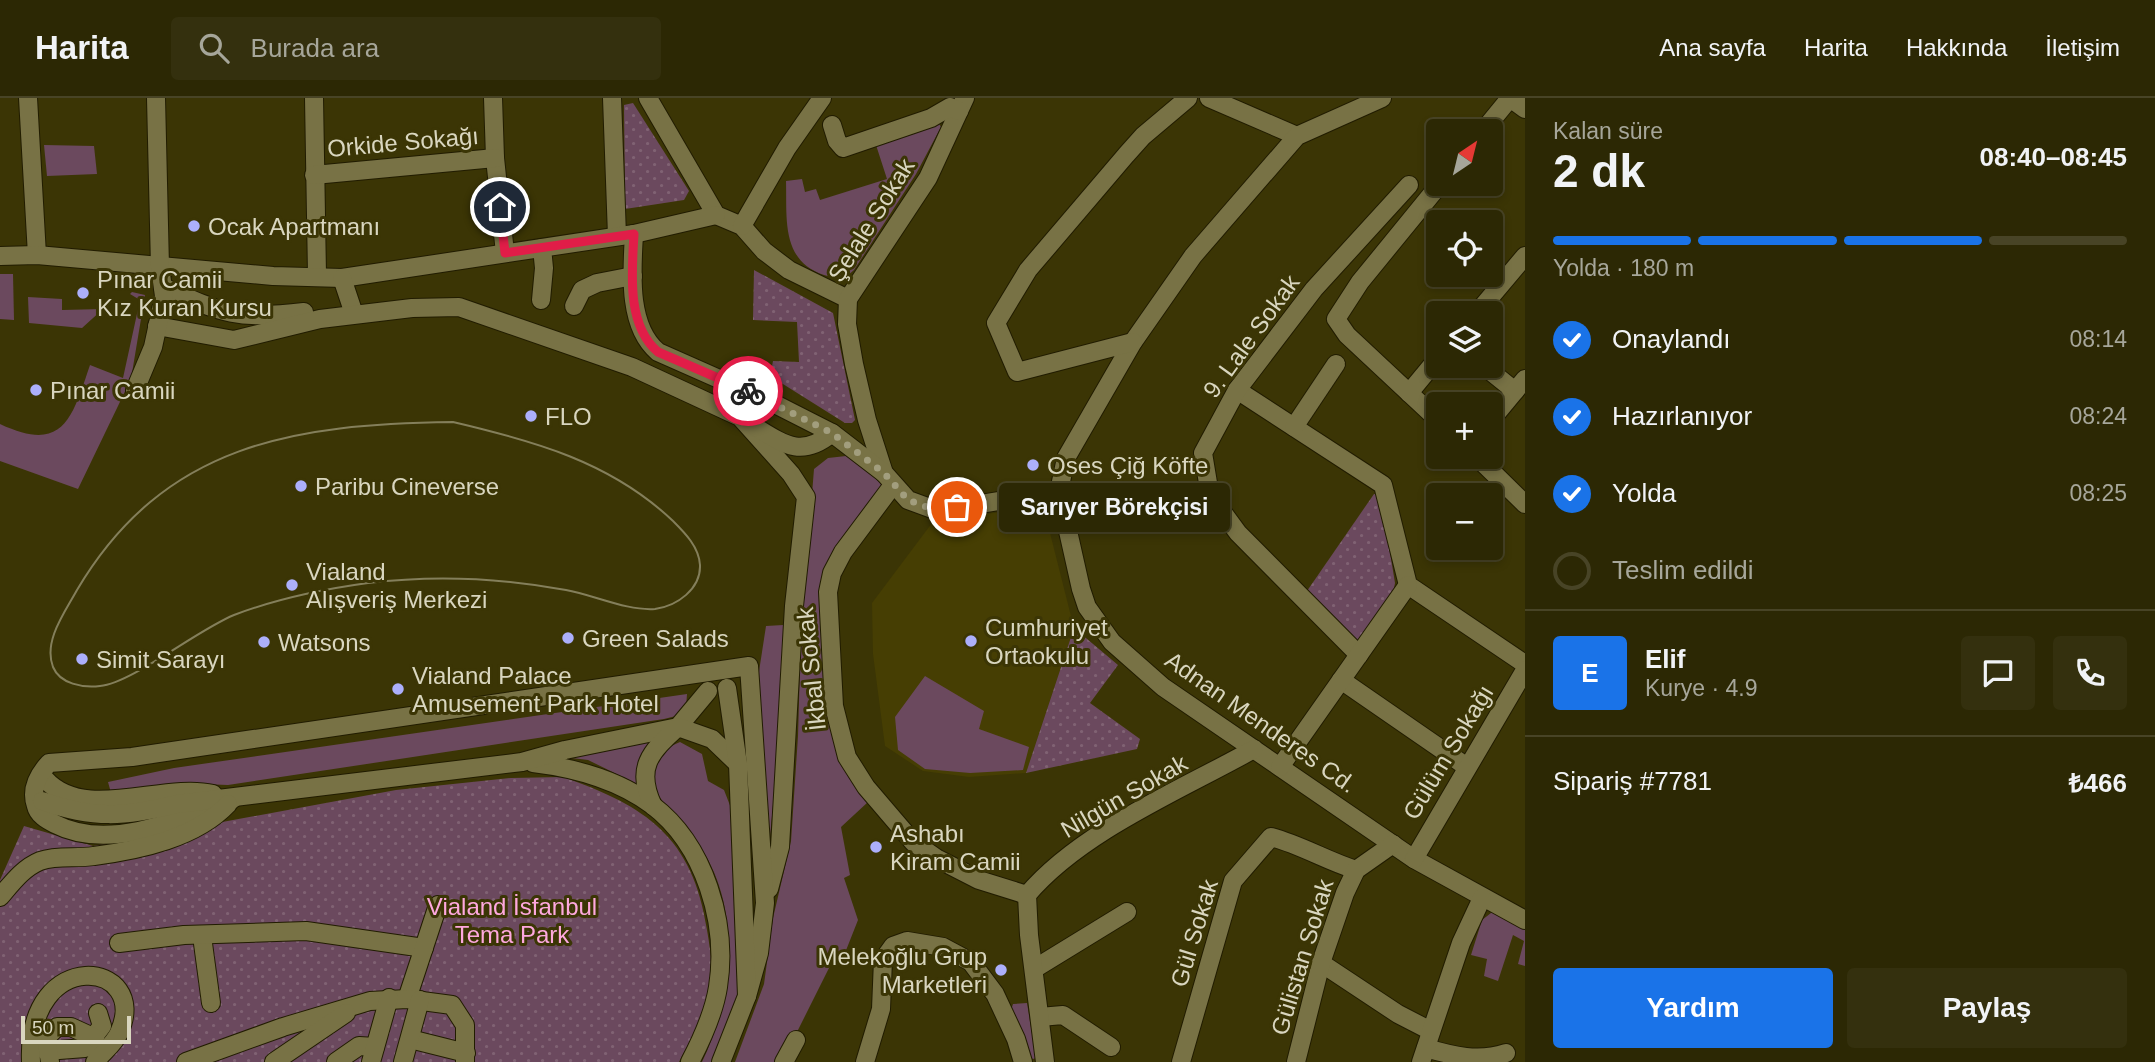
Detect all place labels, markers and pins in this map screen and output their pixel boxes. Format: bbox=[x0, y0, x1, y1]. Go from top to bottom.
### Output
pin bbox=[470, 177, 530, 237]
place label: Ocak Apartmanı bbox=[208, 213, 380, 240]
marker: Ocak Apartmanı bbox=[186, 218, 202, 234]
place label: Pınar Camii Kız Kuran Kursu bbox=[97, 266, 272, 321]
marker: Pınar Camii Kız Kuran Kursu bbox=[75, 285, 91, 301]
place label: Pınar Camii bbox=[50, 377, 175, 404]
marker: Pınar Camii bbox=[28, 382, 44, 398]
place label: FLO bbox=[545, 403, 592, 430]
marker: FLO bbox=[523, 408, 539, 424]
place label: Oses Çiğ Köfte bbox=[1047, 452, 1208, 479]
marker: Oses Çiğ Köfte bbox=[1025, 457, 1041, 473]
place label: Paribu Cineverse bbox=[315, 473, 499, 500]
pin bbox=[927, 477, 987, 537]
marker: Paribu Cineverse bbox=[293, 478, 309, 494]
callout: Sarıyer Börekçisi bbox=[999, 482, 1230, 532]
place label: Vialand Alışveriş Merkezi bbox=[306, 558, 487, 613]
marker: Vialand Alışveriş Merkezi bbox=[284, 577, 300, 593]
place label: Cumhuriyet Ortaokulu bbox=[985, 614, 1108, 669]
place label: Green Salads bbox=[582, 625, 729, 652]
place label: Watsons bbox=[278, 629, 370, 656]
marker: Green Salads bbox=[560, 630, 576, 646]
marker: Cumhuriyet Ortaokulu bbox=[963, 633, 979, 649]
marker: Watsons bbox=[256, 634, 272, 650]
place label: Simit Sarayı bbox=[96, 646, 225, 673]
marker: Simit Sarayı bbox=[74, 651, 90, 667]
place label: Vialand Palace Amusement Park Hotel bbox=[412, 662, 659, 717]
marker: Vialand Palace Amusement Park Hotel bbox=[390, 681, 406, 697]
place label: Ashabı Kiram Camii bbox=[890, 820, 1021, 875]
marker: Ashabı Kiram Camii bbox=[868, 839, 884, 855]
place label: Melekoğlu Grup Marketleri bbox=[818, 943, 987, 998]
marker: Melekoğlu Grup Marketleri bbox=[993, 962, 1009, 978]

